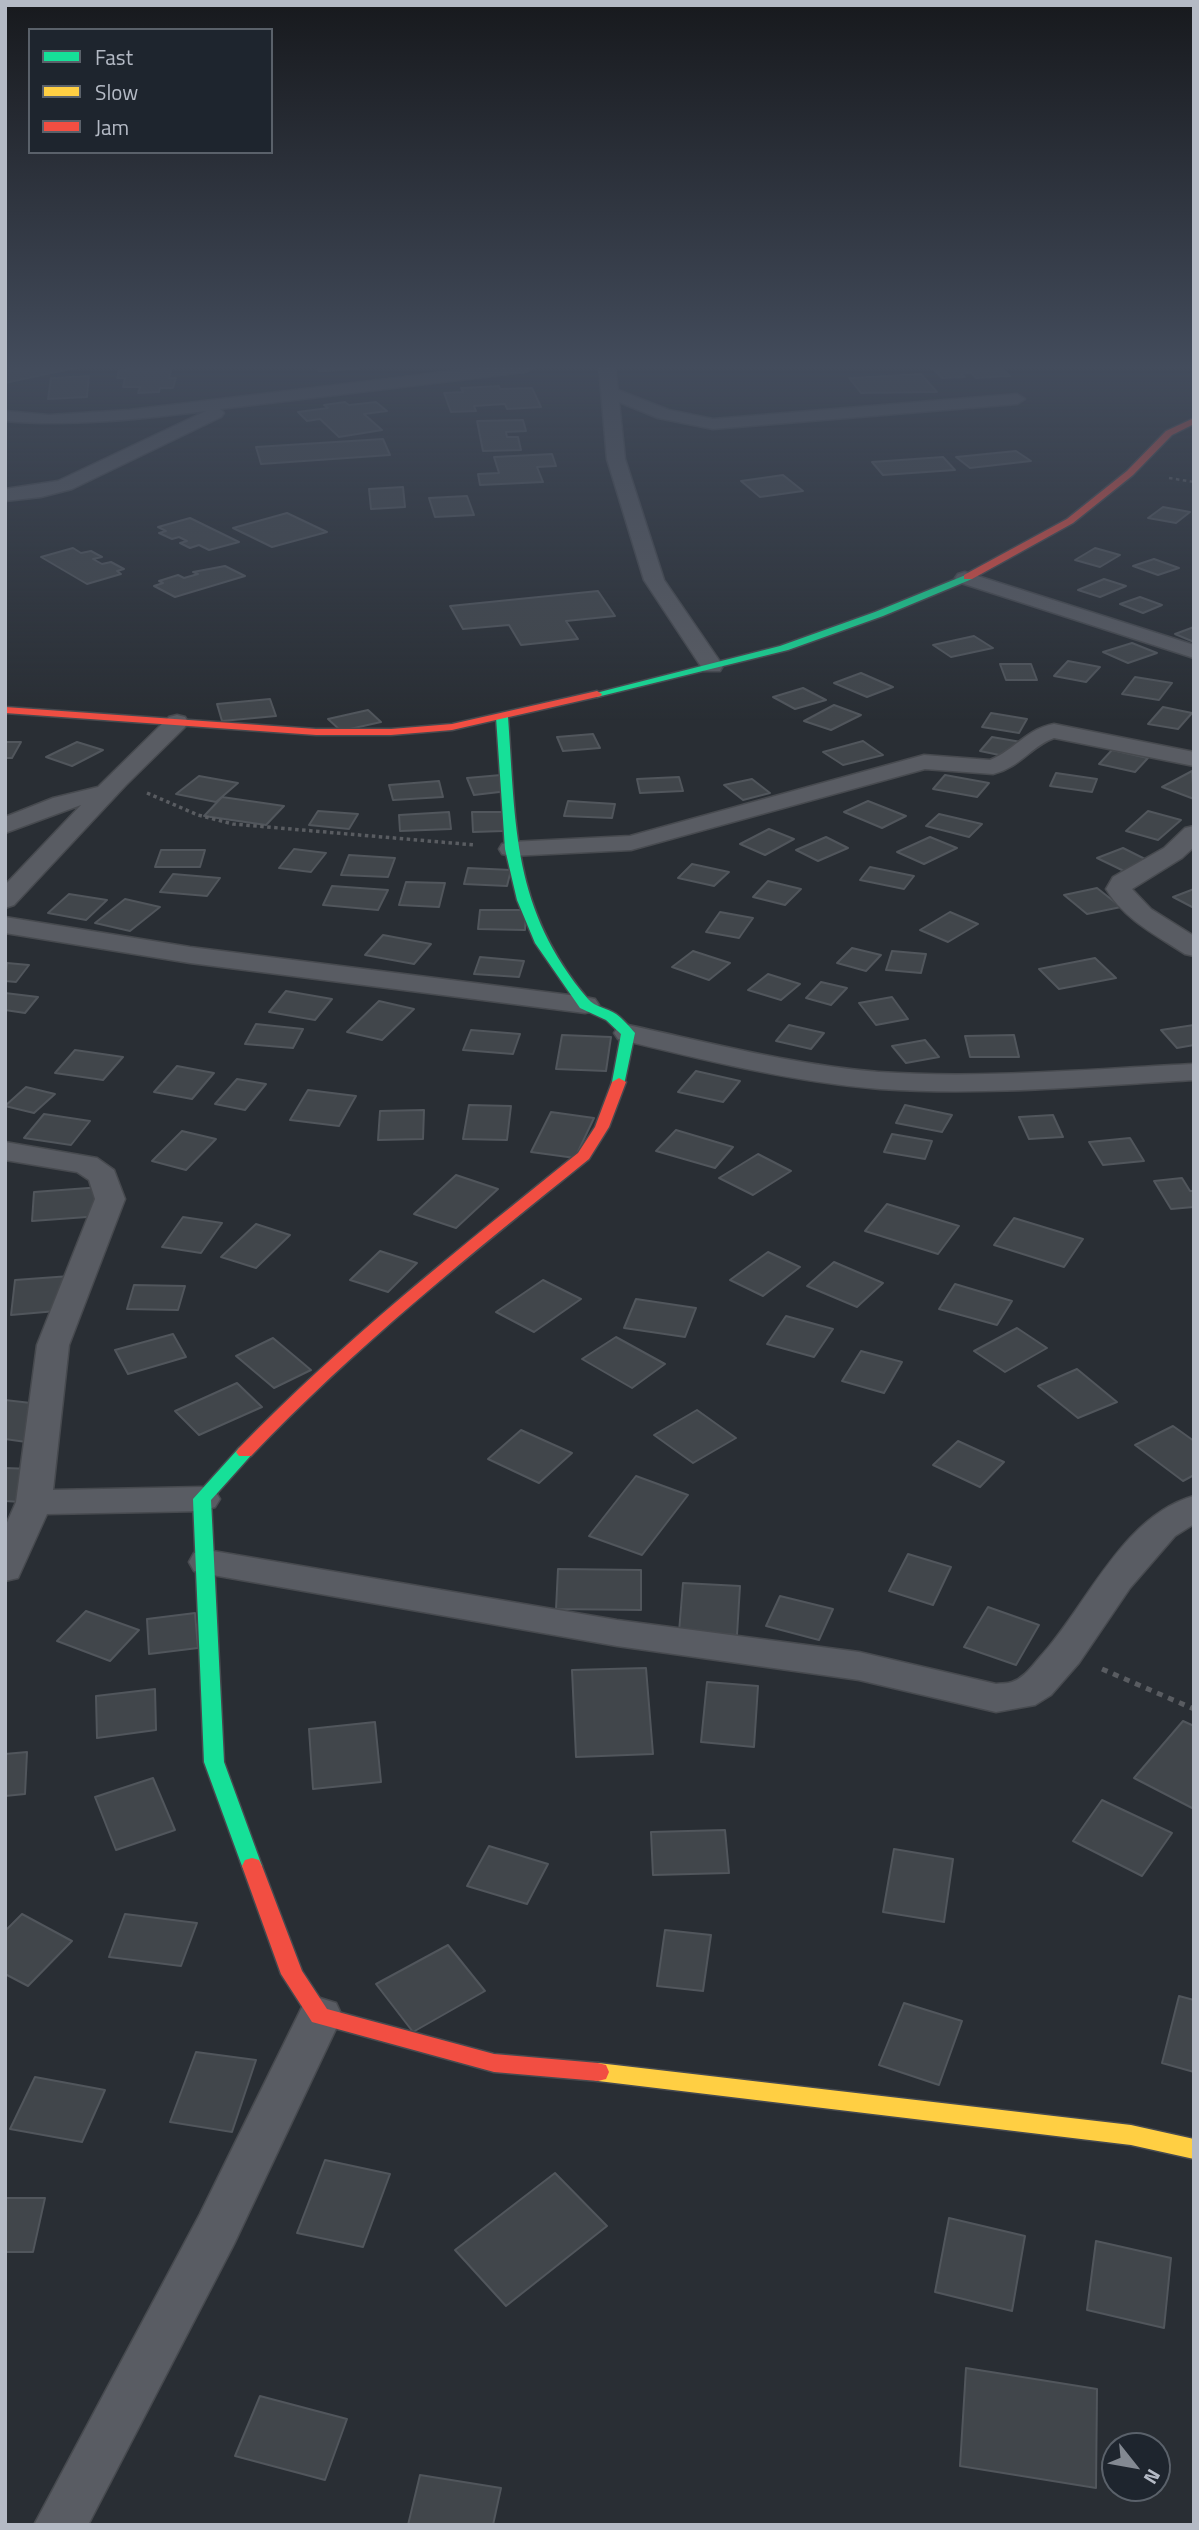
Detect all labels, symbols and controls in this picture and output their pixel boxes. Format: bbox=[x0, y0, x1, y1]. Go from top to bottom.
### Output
legend bbox=[28, 28, 273, 154]
text: Fast bbox=[95, 41, 133, 73]
text: Slow bbox=[95, 76, 138, 108]
text: Jam bbox=[95, 111, 129, 143]
north arrow bbox=[1101, 2432, 1171, 2502]
text: N bbox=[1137, 2464, 1169, 2490]

